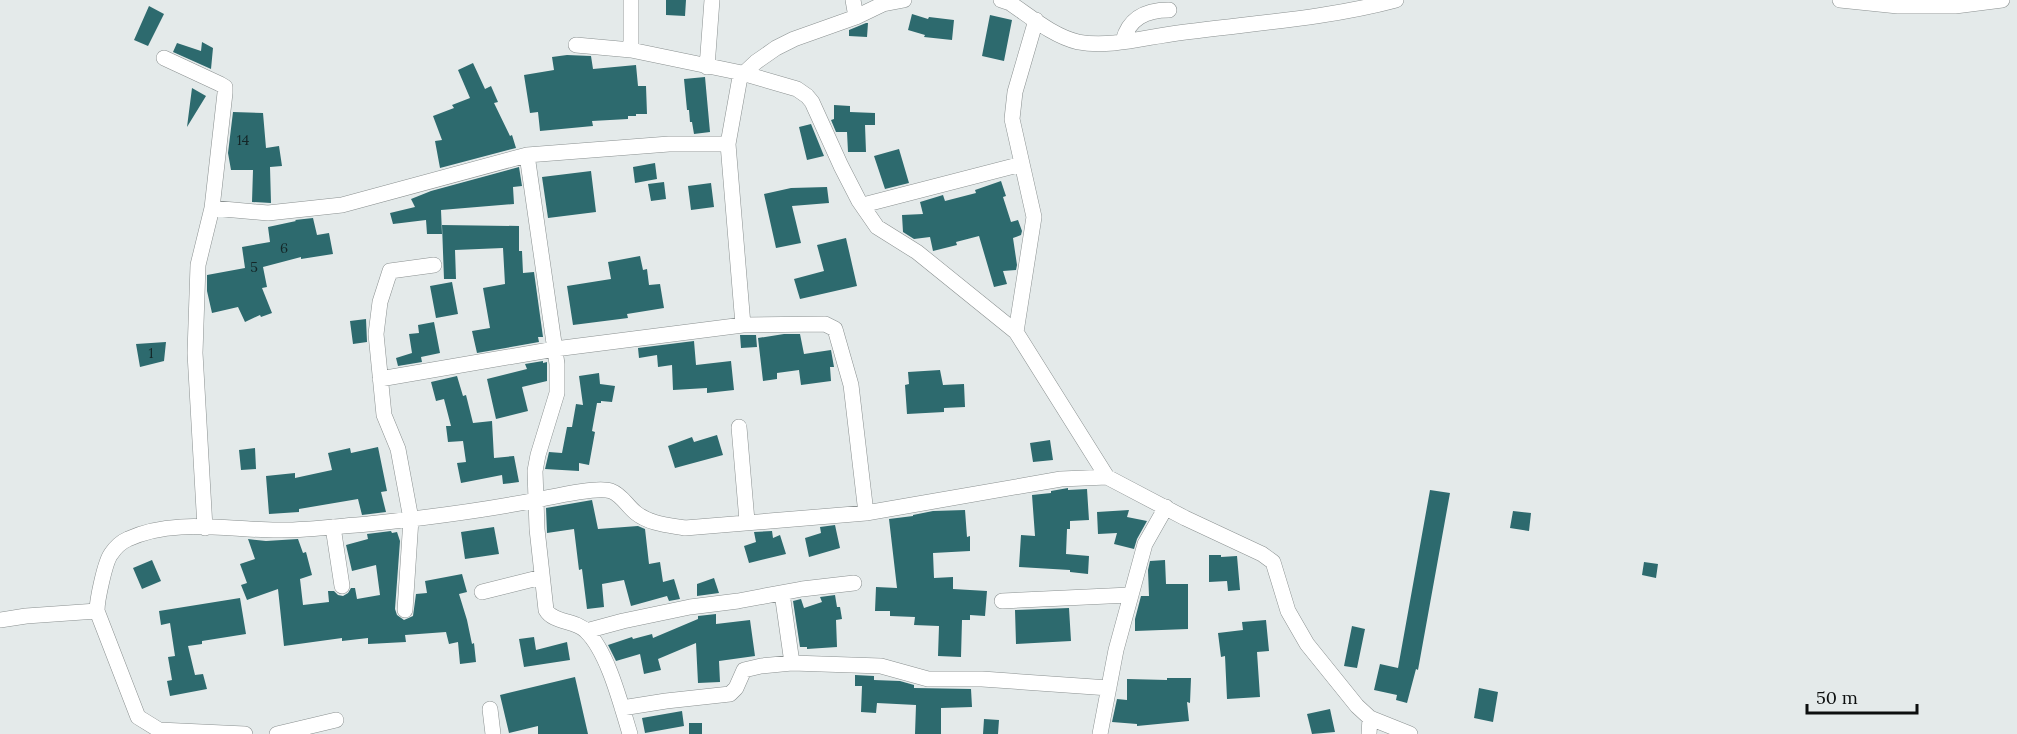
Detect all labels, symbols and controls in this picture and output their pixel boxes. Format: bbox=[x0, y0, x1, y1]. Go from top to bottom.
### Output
house number: 14 bbox=[237, 131, 250, 149]
house number: 6 bbox=[280, 239, 288, 257]
house number: 5 bbox=[250, 258, 258, 276]
house number: 1 bbox=[148, 344, 154, 362]
scale bar bbox=[1807, 677, 1916, 715]
text: 50 m bbox=[1816, 686, 1858, 709]

